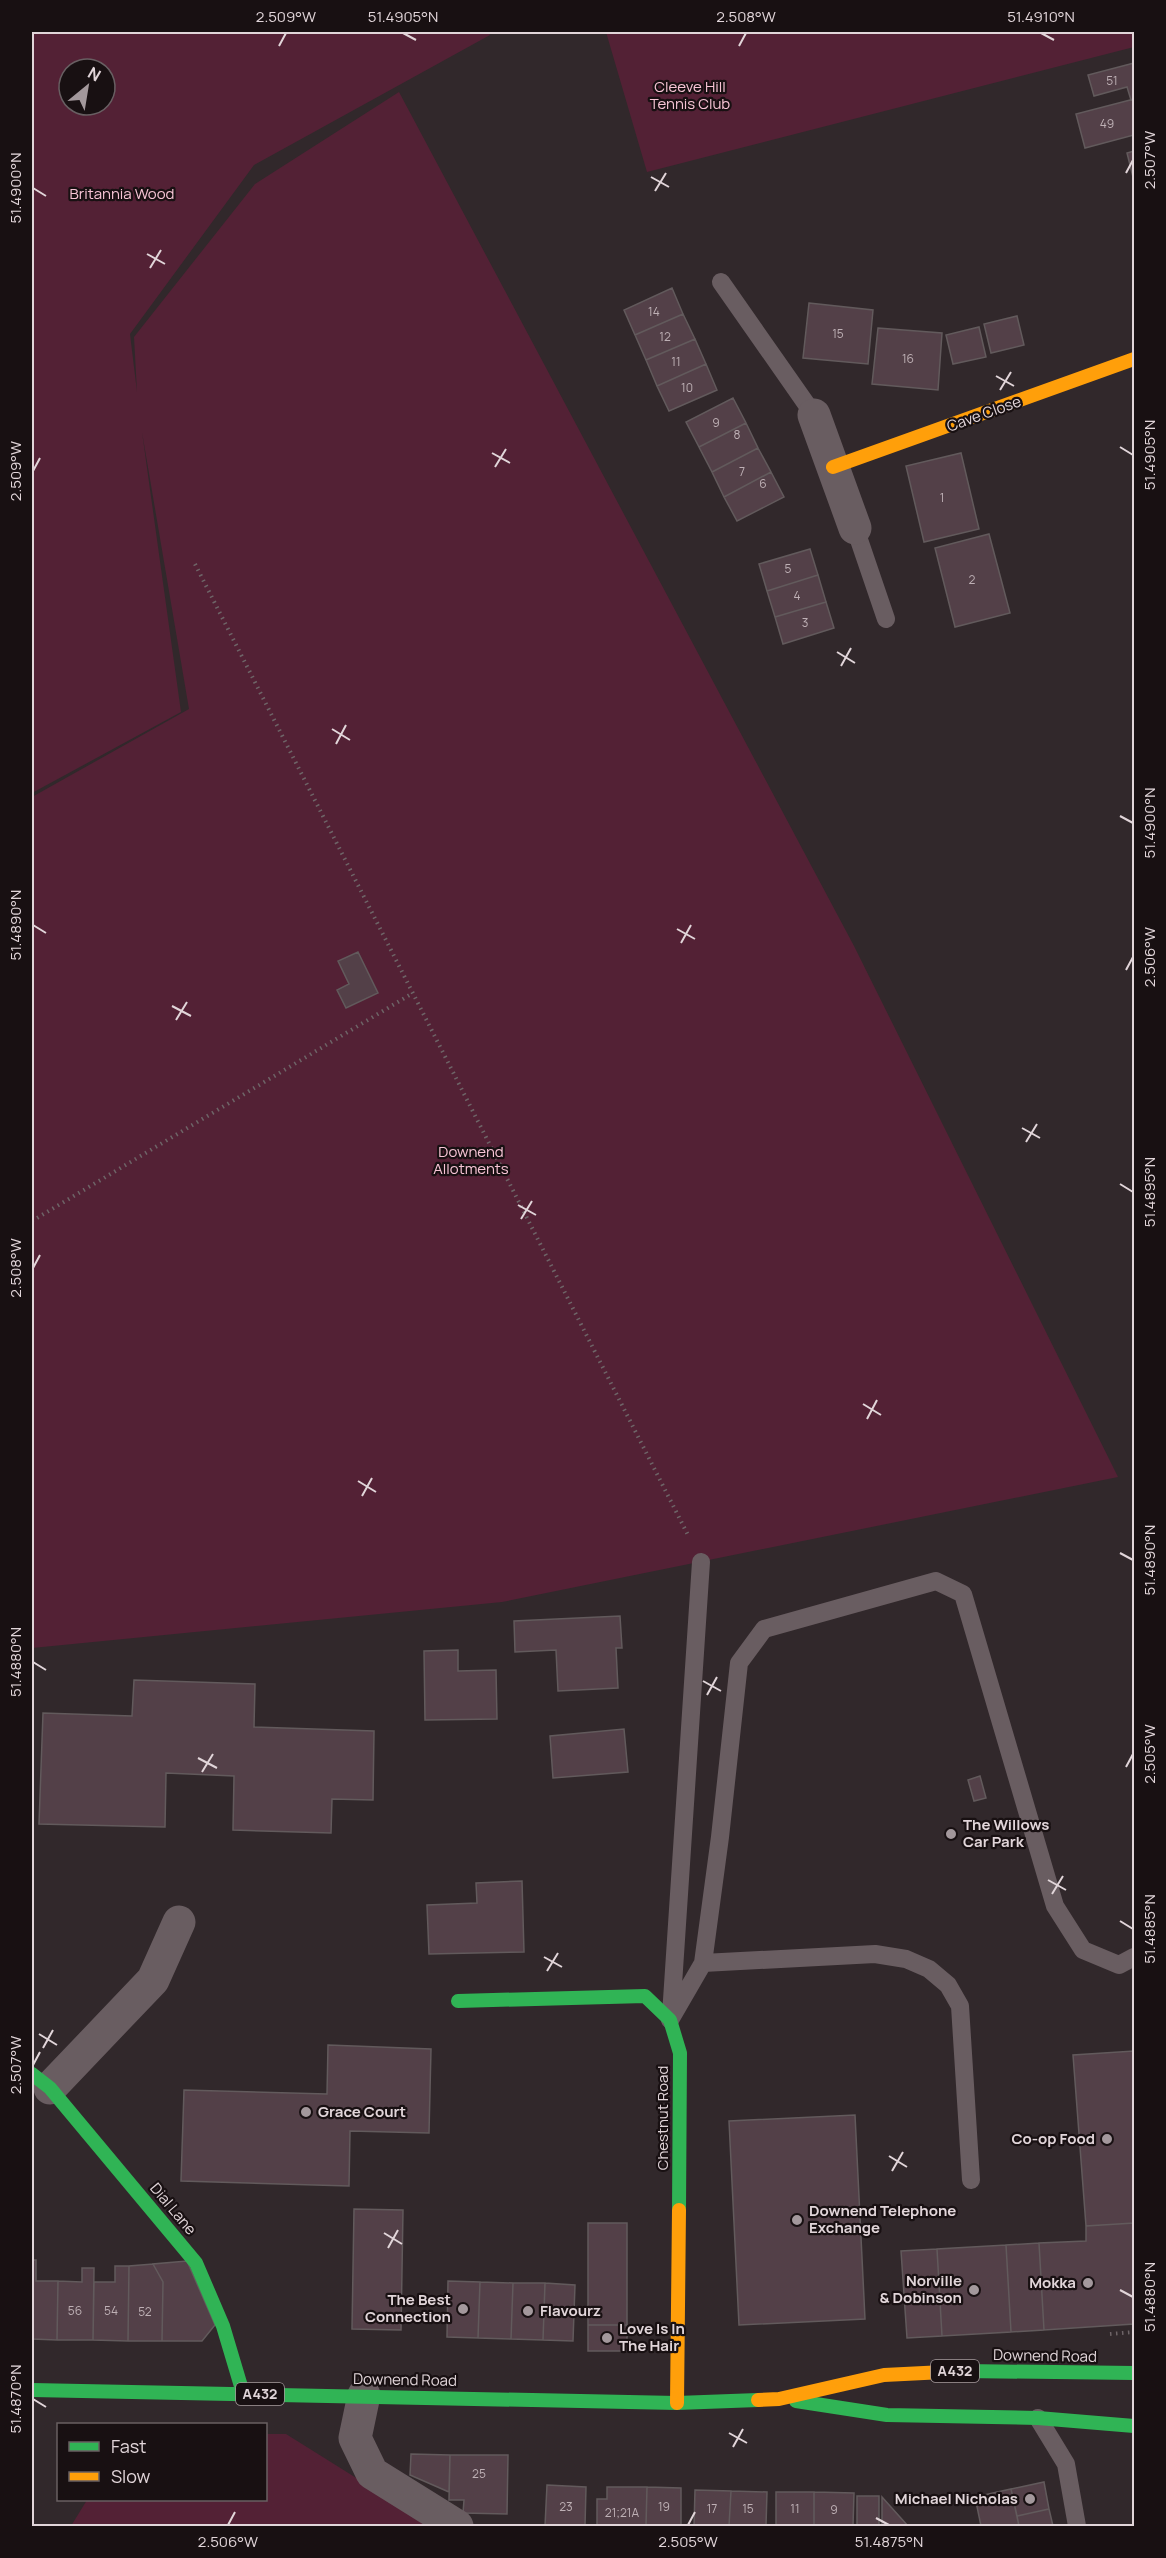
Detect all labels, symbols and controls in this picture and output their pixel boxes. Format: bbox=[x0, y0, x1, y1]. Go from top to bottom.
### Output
text: 2.509°W bbox=[256, 6, 316, 27]
text: 51.4905°N bbox=[368, 6, 438, 27]
text: 2.508°W bbox=[716, 6, 776, 27]
text: 51.4910°N bbox=[1007, 6, 1075, 27]
north arrow bbox=[57, 57, 117, 117]
text: N bbox=[84, 62, 105, 86]
house number: 51 bbox=[1106, 72, 1118, 89]
park label: Cleeve Hill Tennis Club bbox=[650, 76, 730, 114]
house number: 49 bbox=[1100, 115, 1114, 132]
text: 2.507°W bbox=[1139, 131, 1160, 189]
text: 51.4900°N bbox=[5, 152, 26, 224]
park label: Britannia Wood bbox=[70, 183, 174, 204]
house number: 14 bbox=[648, 303, 660, 320]
house number: 15 bbox=[832, 325, 844, 342]
house number: 12 bbox=[659, 328, 671, 345]
house number: 16 bbox=[902, 350, 914, 367]
house number: 11 bbox=[671, 353, 681, 370]
house number: 10 bbox=[681, 379, 693, 396]
street label: Cave Close bbox=[944, 390, 1024, 437]
house number: 9 bbox=[712, 414, 720, 431]
text: 51.4905°N bbox=[1139, 420, 1160, 490]
house number: 8 bbox=[734, 426, 741, 443]
text: 2.509°W bbox=[5, 441, 26, 501]
house number: 7 bbox=[739, 463, 745, 480]
house number: 6 bbox=[759, 475, 767, 492]
house number: 1 bbox=[940, 489, 944, 506]
house number: 5 bbox=[785, 560, 792, 577]
house number: 2 bbox=[969, 571, 976, 588]
house number: 4 bbox=[793, 587, 801, 604]
house number: 3 bbox=[802, 614, 808, 631]
text: 51.4900°N bbox=[1139, 787, 1160, 859]
text: 51.4890°N bbox=[5, 890, 26, 960]
text: 2.506°W bbox=[1139, 927, 1160, 987]
park label: Downend Allotments bbox=[433, 1141, 509, 1179]
text: 51.4895°N bbox=[1139, 1157, 1160, 1227]
text: 2.508°W bbox=[5, 1238, 26, 1298]
text: 51.4890°N bbox=[1139, 1525, 1160, 1595]
text: 51.4880°N bbox=[5, 1627, 26, 1697]
text: 2.505°W bbox=[1139, 1724, 1160, 1784]
place label: The Willows Car Park bbox=[963, 1814, 1049, 1852]
marker: The Willows Car Park bbox=[944, 1827, 958, 1841]
text: 51.4885°N bbox=[1139, 1894, 1160, 1964]
text: 2.507°W bbox=[5, 2036, 26, 2094]
street label: Chestnut Road bbox=[652, 2066, 673, 2170]
place label: Grace Court bbox=[318, 2101, 406, 2122]
marker: Grace Court bbox=[299, 2105, 313, 2119]
place label: Co-op Food bbox=[1011, 2128, 1095, 2149]
marker: Co-op Food bbox=[1100, 2132, 1114, 2146]
street label: Dial Lane bbox=[145, 2178, 202, 2239]
place label: Downend Telephone Exchange bbox=[809, 2200, 956, 2238]
marker: Downend Telephone Exchange bbox=[790, 2213, 804, 2227]
text: 51.4880°N bbox=[1139, 2262, 1160, 2332]
place label: Norville & Dobinson bbox=[880, 2270, 962, 2308]
place label: Mokka bbox=[1029, 2272, 1076, 2293]
marker: Mokka bbox=[1081, 2276, 1095, 2290]
marker: Norville & Dobinson bbox=[967, 2283, 981, 2297]
place label: The Best Connection bbox=[365, 2289, 451, 2327]
place label: Flavourz bbox=[540, 2300, 601, 2321]
house number: 56 bbox=[68, 2302, 82, 2319]
house number: 54 bbox=[104, 2302, 118, 2319]
marker: The Best Connection bbox=[456, 2302, 470, 2316]
house number: 52 bbox=[138, 2303, 152, 2320]
marker: Flavourz bbox=[521, 2304, 535, 2318]
place label: Love Is In The Hair bbox=[619, 2318, 685, 2356]
marker: Love Is In The Hair bbox=[600, 2331, 614, 2345]
street label: Downend Road bbox=[993, 2344, 1097, 2367]
road number: A432 bbox=[931, 2360, 979, 2382]
text: 51.4870°N bbox=[5, 2365, 26, 2433]
street label: Downend Road bbox=[353, 2368, 457, 2391]
road number: A432 bbox=[236, 2383, 284, 2405]
legend bbox=[57, 2423, 267, 2501]
text: Fast bbox=[111, 2434, 146, 2458]
text: Slow bbox=[111, 2464, 151, 2488]
house number: 25 bbox=[472, 2465, 486, 2482]
place label: Michael Nicholas bbox=[895, 2488, 1018, 2509]
marker: Michael Nicholas bbox=[1023, 2492, 1037, 2506]
house number: 23 bbox=[559, 2498, 573, 2515]
house number: 19 bbox=[658, 2498, 670, 2515]
house number: 17 bbox=[707, 2500, 717, 2517]
house number: 15 bbox=[742, 2500, 754, 2517]
house number: 11 bbox=[790, 2500, 800, 2517]
house number: 9 bbox=[830, 2501, 838, 2518]
house number: 21;21A bbox=[605, 2504, 640, 2521]
text: 2.506°W bbox=[198, 2531, 258, 2552]
text: 2.505°W bbox=[658, 2531, 718, 2552]
text: 51.4875°N bbox=[855, 2531, 923, 2552]

